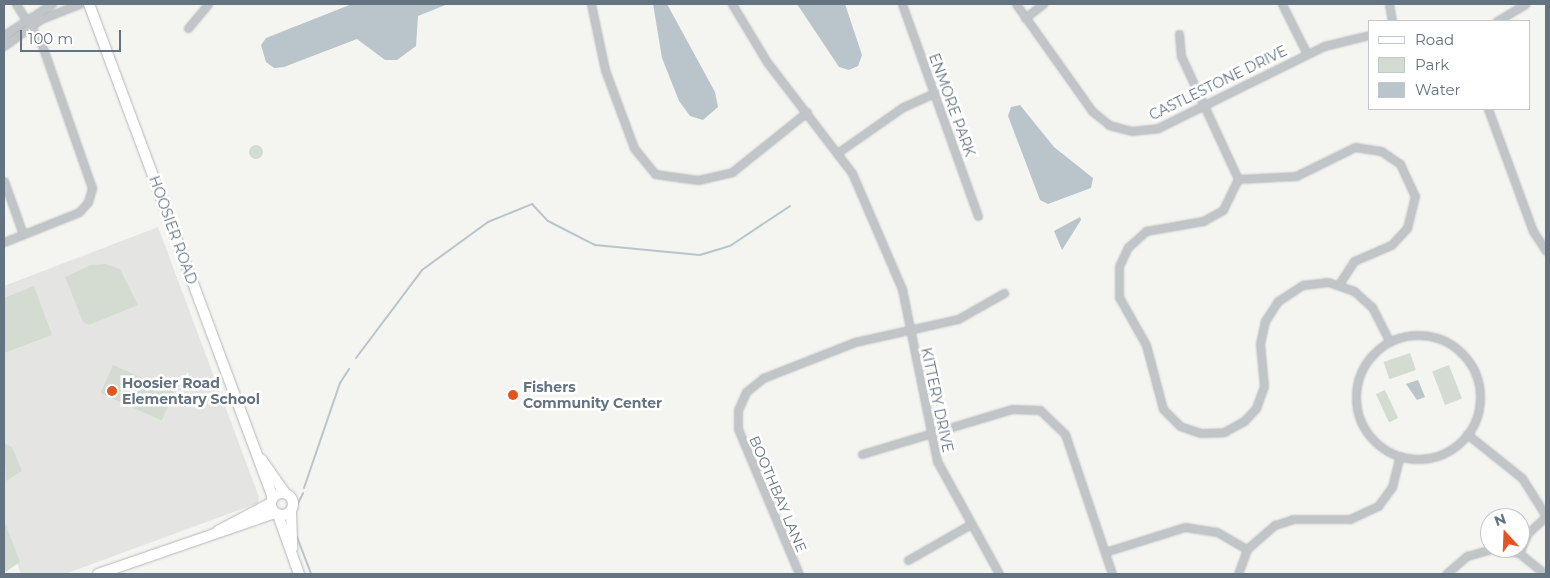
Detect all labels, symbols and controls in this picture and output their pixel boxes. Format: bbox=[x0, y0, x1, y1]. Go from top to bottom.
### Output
scale bar bbox=[22, 20, 124, 52]
legend bbox=[1368, 20, 1530, 110]
text: 100 m bbox=[28, 29, 73, 48]
text: Road bbox=[1415, 30, 1454, 49]
street label: CASTLESTONE DRIVE bbox=[1146, 42, 1290, 124]
street label: ENMORE PARK bbox=[926, 51, 978, 159]
text: Park bbox=[1415, 55, 1449, 74]
text: Water bbox=[1415, 80, 1461, 99]
street label: HOOSIER ROAD bbox=[146, 173, 200, 287]
street label: KITTERY DRIVE bbox=[918, 346, 956, 454]
place label: Hoosier Road Elementary School bbox=[122, 375, 260, 408]
place label: Fishers Community Center bbox=[523, 379, 662, 412]
marker: Hoosier Road Elementary School bbox=[106, 385, 118, 397]
marker: Fishers Community Center bbox=[507, 389, 519, 401]
street label: BOOTHBAY LANE bbox=[746, 433, 810, 555]
north arrow bbox=[1480, 508, 1530, 558]
text: N bbox=[1492, 509, 1509, 530]

